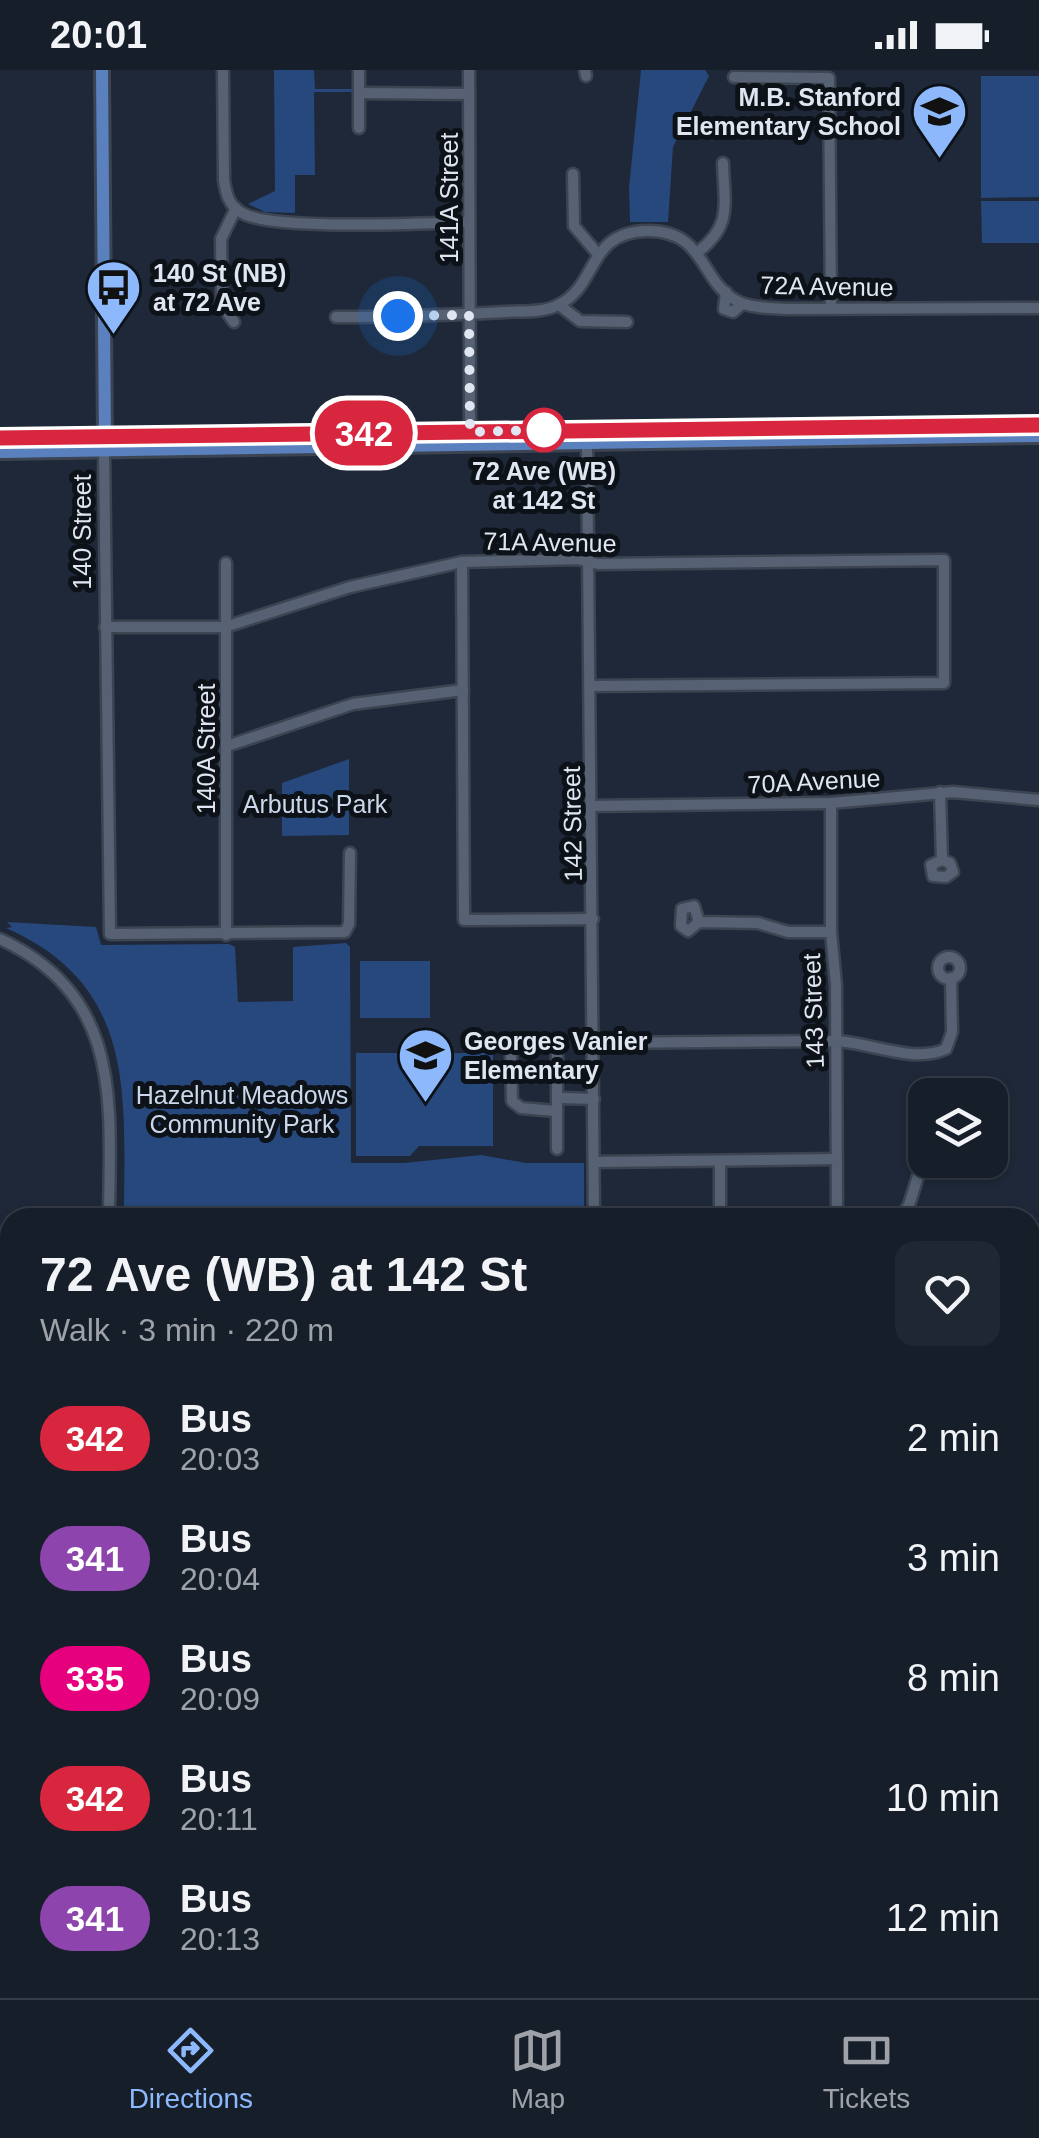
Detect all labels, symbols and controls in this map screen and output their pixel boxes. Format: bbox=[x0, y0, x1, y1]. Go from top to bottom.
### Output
text: 20:01 bbox=[50, 14, 147, 56]
school or university icon: M.B. Stanford Elementary School bbox=[910, 81, 970, 160]
place label: M.B. Stanford Elementary School bbox=[676, 83, 901, 140]
street label: 141A Street bbox=[435, 133, 463, 263]
bus stop icon: 140 St (NB) at 72 Ave bbox=[84, 257, 144, 336]
place label: 140 St (NB) at 72 Ave bbox=[153, 259, 286, 316]
street label: 72A Avenue bbox=[760, 271, 894, 301]
your location bbox=[373, 291, 423, 341]
line badge: 342 bbox=[306, 400, 422, 466]
marker: 72 Ave (WB) at 142 St bbox=[523, 409, 565, 451]
text: 342 bbox=[335, 414, 393, 453]
place label: 72 Ave (WB) at 142 St bbox=[472, 457, 616, 514]
street label: 140 Street bbox=[68, 474, 96, 590]
street label: 71A Avenue bbox=[483, 527, 617, 557]
street label: 140A Street bbox=[192, 684, 220, 814]
street label: 70A Avenue bbox=[747, 764, 881, 798]
street label: 142 Street bbox=[557, 766, 587, 882]
park label: Arbutus Park bbox=[243, 790, 388, 818]
street label: 143 Street bbox=[797, 953, 829, 1069]
school or university icon: Georges Vanier Elementary bbox=[395, 1025, 455, 1104]
place label: Georges Vanier Elementary bbox=[464, 1027, 648, 1084]
map controls bbox=[908, 1078, 1008, 1178]
button: layers bbox=[908, 1078, 1008, 1178]
park label: Hazelnut Meadows Community Park bbox=[136, 1081, 348, 1138]
button: heart bbox=[895, 1241, 1000, 1346]
text: 72 Ave (WB) at 142 St bbox=[40, 1248, 527, 1301]
text: Walk · 3 min · 220 m bbox=[40, 1312, 334, 1348]
text: Bus bbox=[180, 1398, 252, 1440]
text: 2 min bbox=[907, 1417, 1000, 1459]
text: 342 bbox=[66, 1419, 124, 1458]
text: 20:03 bbox=[180, 1441, 260, 1477]
text: Bus bbox=[180, 1518, 252, 1560]
text: 3 min bbox=[907, 1537, 1000, 1579]
text: 341 bbox=[66, 1539, 124, 1578]
text: 20:04 bbox=[180, 1561, 260, 1597]
text: Bus bbox=[180, 1638, 252, 1680]
text: 8 min bbox=[907, 1657, 1000, 1699]
text: 335 bbox=[66, 1659, 124, 1698]
text: 20:09 bbox=[180, 1681, 260, 1717]
text: Bus bbox=[180, 1758, 252, 1800]
text: 10 min bbox=[886, 1777, 1000, 1819]
text: 342 bbox=[66, 1779, 124, 1818]
text: 20:11 bbox=[180, 1801, 258, 1837]
text: Bus bbox=[180, 1878, 252, 1920]
text: 12 min bbox=[886, 1897, 1000, 1939]
text: 341 bbox=[66, 1899, 124, 1938]
text: 20:13 bbox=[180, 1921, 260, 1957]
tab: Directions bbox=[129, 2023, 253, 2115]
tab: Map bbox=[510, 2023, 565, 2115]
tab: Tickets bbox=[823, 2023, 910, 2115]

